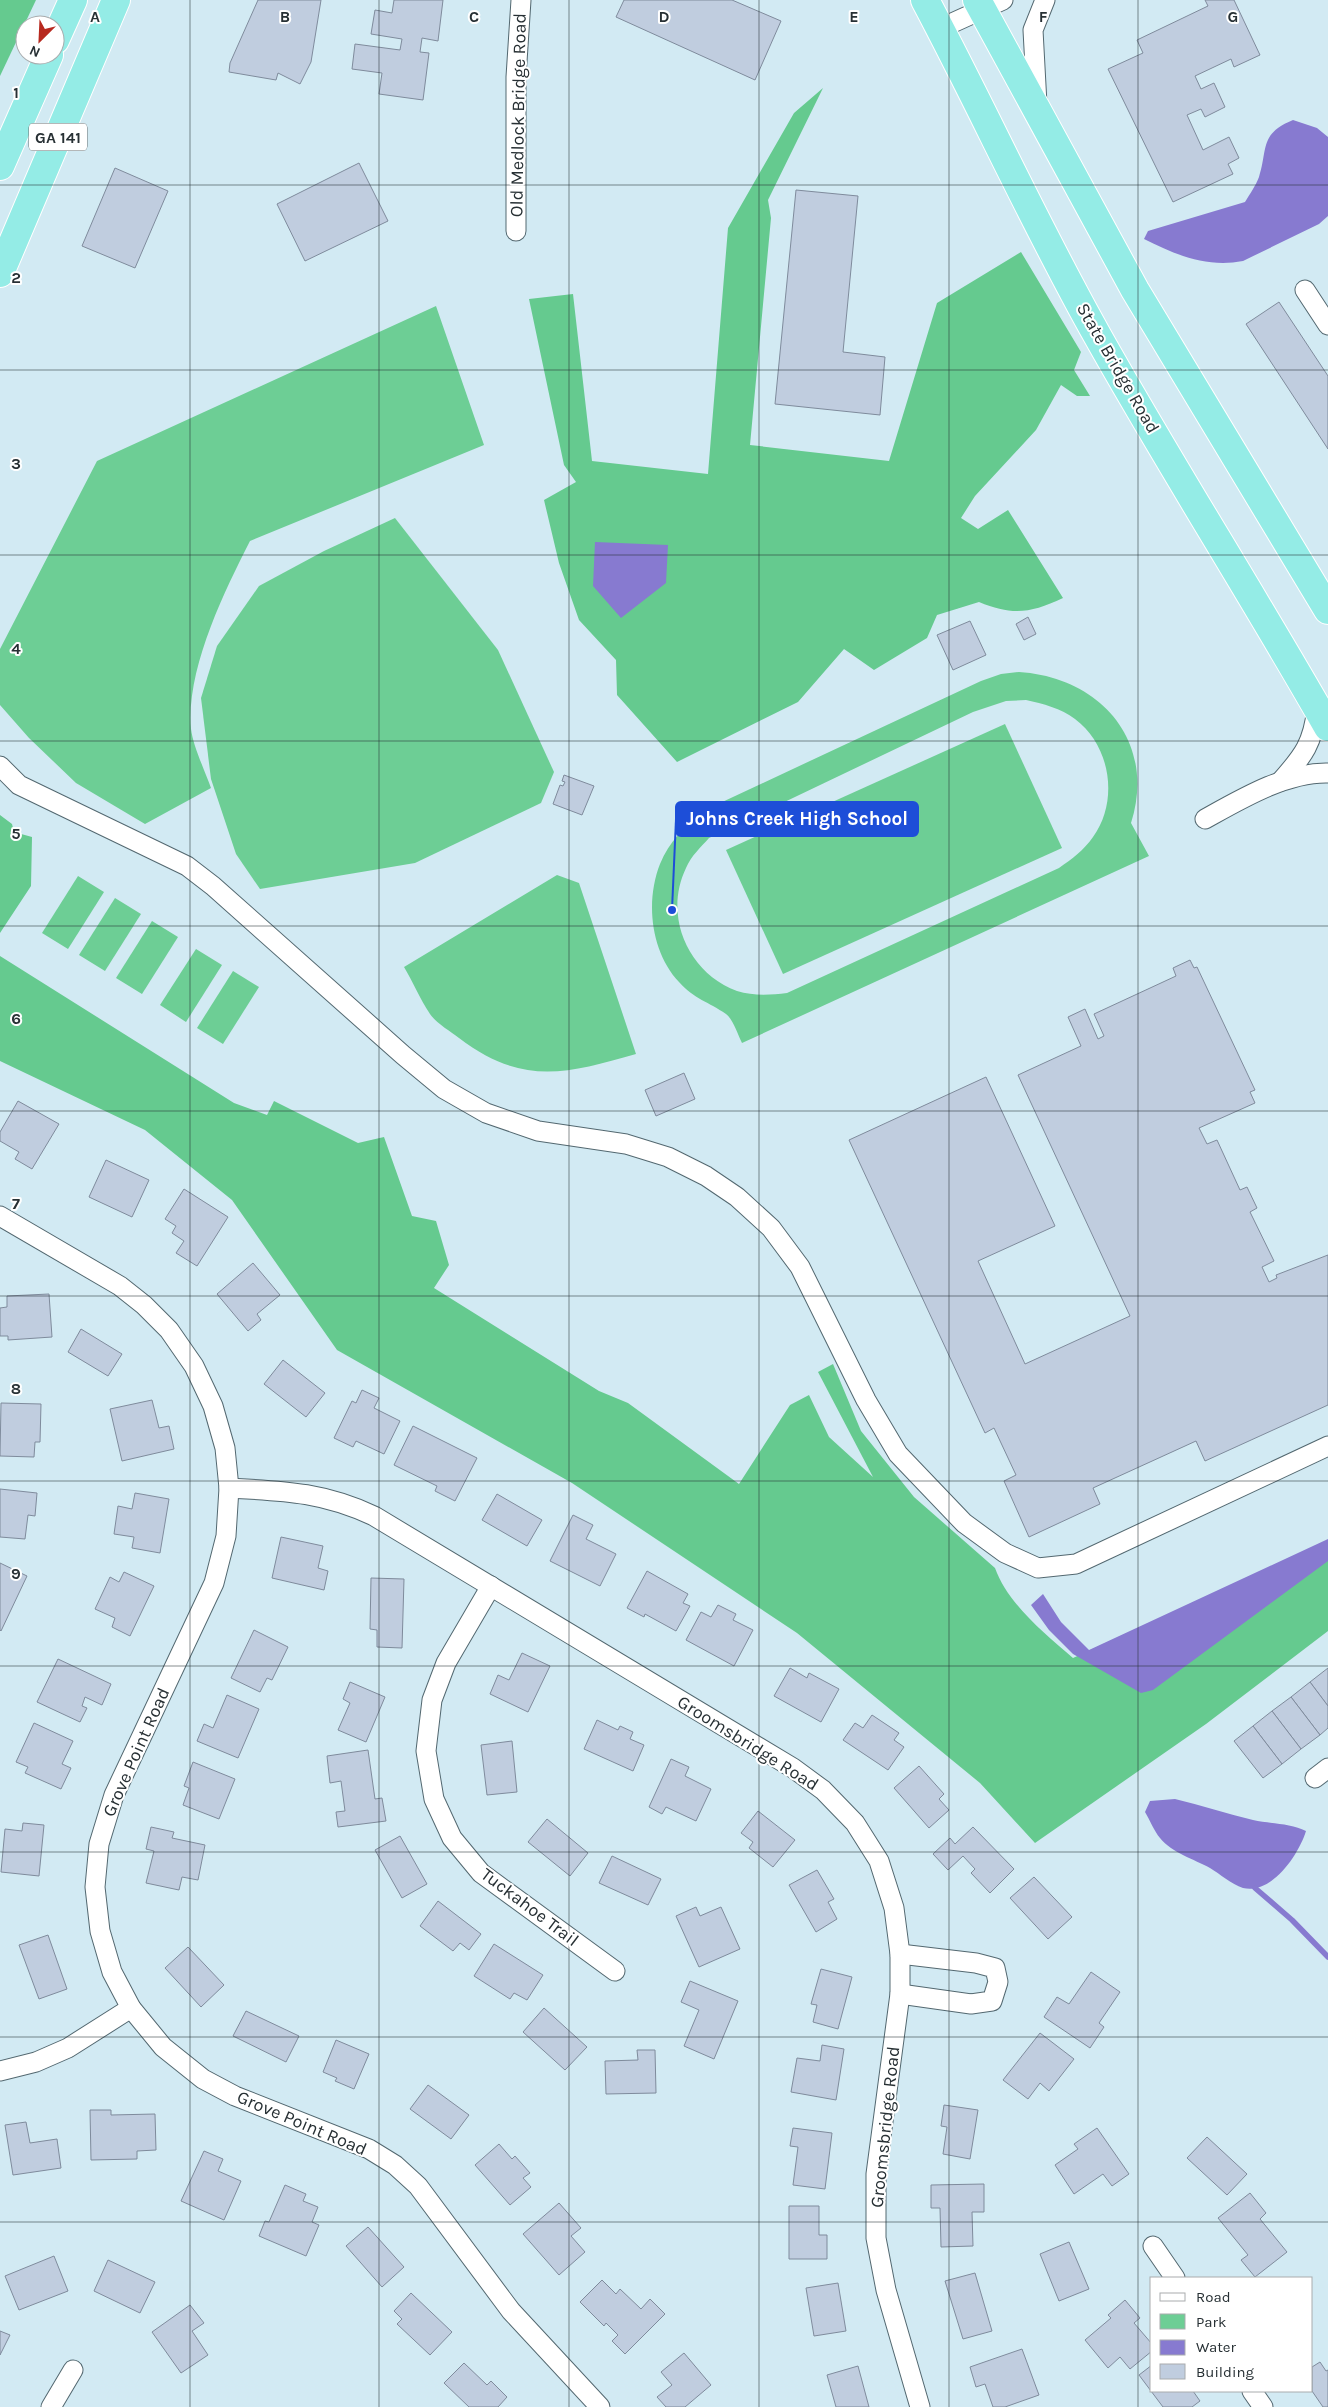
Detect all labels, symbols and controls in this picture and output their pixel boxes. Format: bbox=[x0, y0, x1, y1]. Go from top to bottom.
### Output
text: A bbox=[90, 7, 100, 26]
text: B bbox=[280, 7, 290, 26]
text: C bbox=[469, 7, 479, 26]
text: D bbox=[659, 7, 670, 26]
text: E bbox=[849, 7, 859, 26]
text: F bbox=[1039, 7, 1048, 26]
text: G bbox=[1228, 7, 1238, 26]
street label: Old Medlock Bridge Road bbox=[505, 13, 531, 217]
north arrow bbox=[15, 15, 65, 65]
text: N bbox=[27, 42, 43, 61]
text: 1 bbox=[13, 83, 19, 102]
road number: GA 141 bbox=[29, 124, 87, 150]
text: 2 bbox=[11, 268, 21, 287]
street label: State Bridge Road bbox=[1072, 299, 1164, 437]
text: 3 bbox=[11, 454, 21, 473]
text: 4 bbox=[11, 639, 21, 658]
callout: Johns Creek High School bbox=[676, 802, 918, 836]
text: Johns Creek High School bbox=[686, 808, 908, 830]
text: 5 bbox=[11, 824, 21, 843]
text: 6 bbox=[11, 1009, 21, 1028]
text: 7 bbox=[12, 1194, 20, 1213]
text: 8 bbox=[11, 1379, 21, 1398]
text: 9 bbox=[11, 1564, 21, 1583]
street label: Grove Point Road bbox=[98, 1684, 174, 1820]
street label: Groomsbridge Road bbox=[673, 1691, 823, 1795]
street label: Tuckahoe Trail bbox=[477, 1863, 583, 1951]
street label: Groomsbridge Road bbox=[866, 2045, 904, 2209]
street label: Grove Point Road bbox=[234, 2086, 370, 2160]
legend bbox=[1150, 2277, 1313, 2392]
text: Road bbox=[1196, 2288, 1231, 2306]
text: Park bbox=[1196, 2313, 1226, 2331]
text: Water bbox=[1196, 2338, 1237, 2356]
text: Building bbox=[1196, 2363, 1254, 2381]

